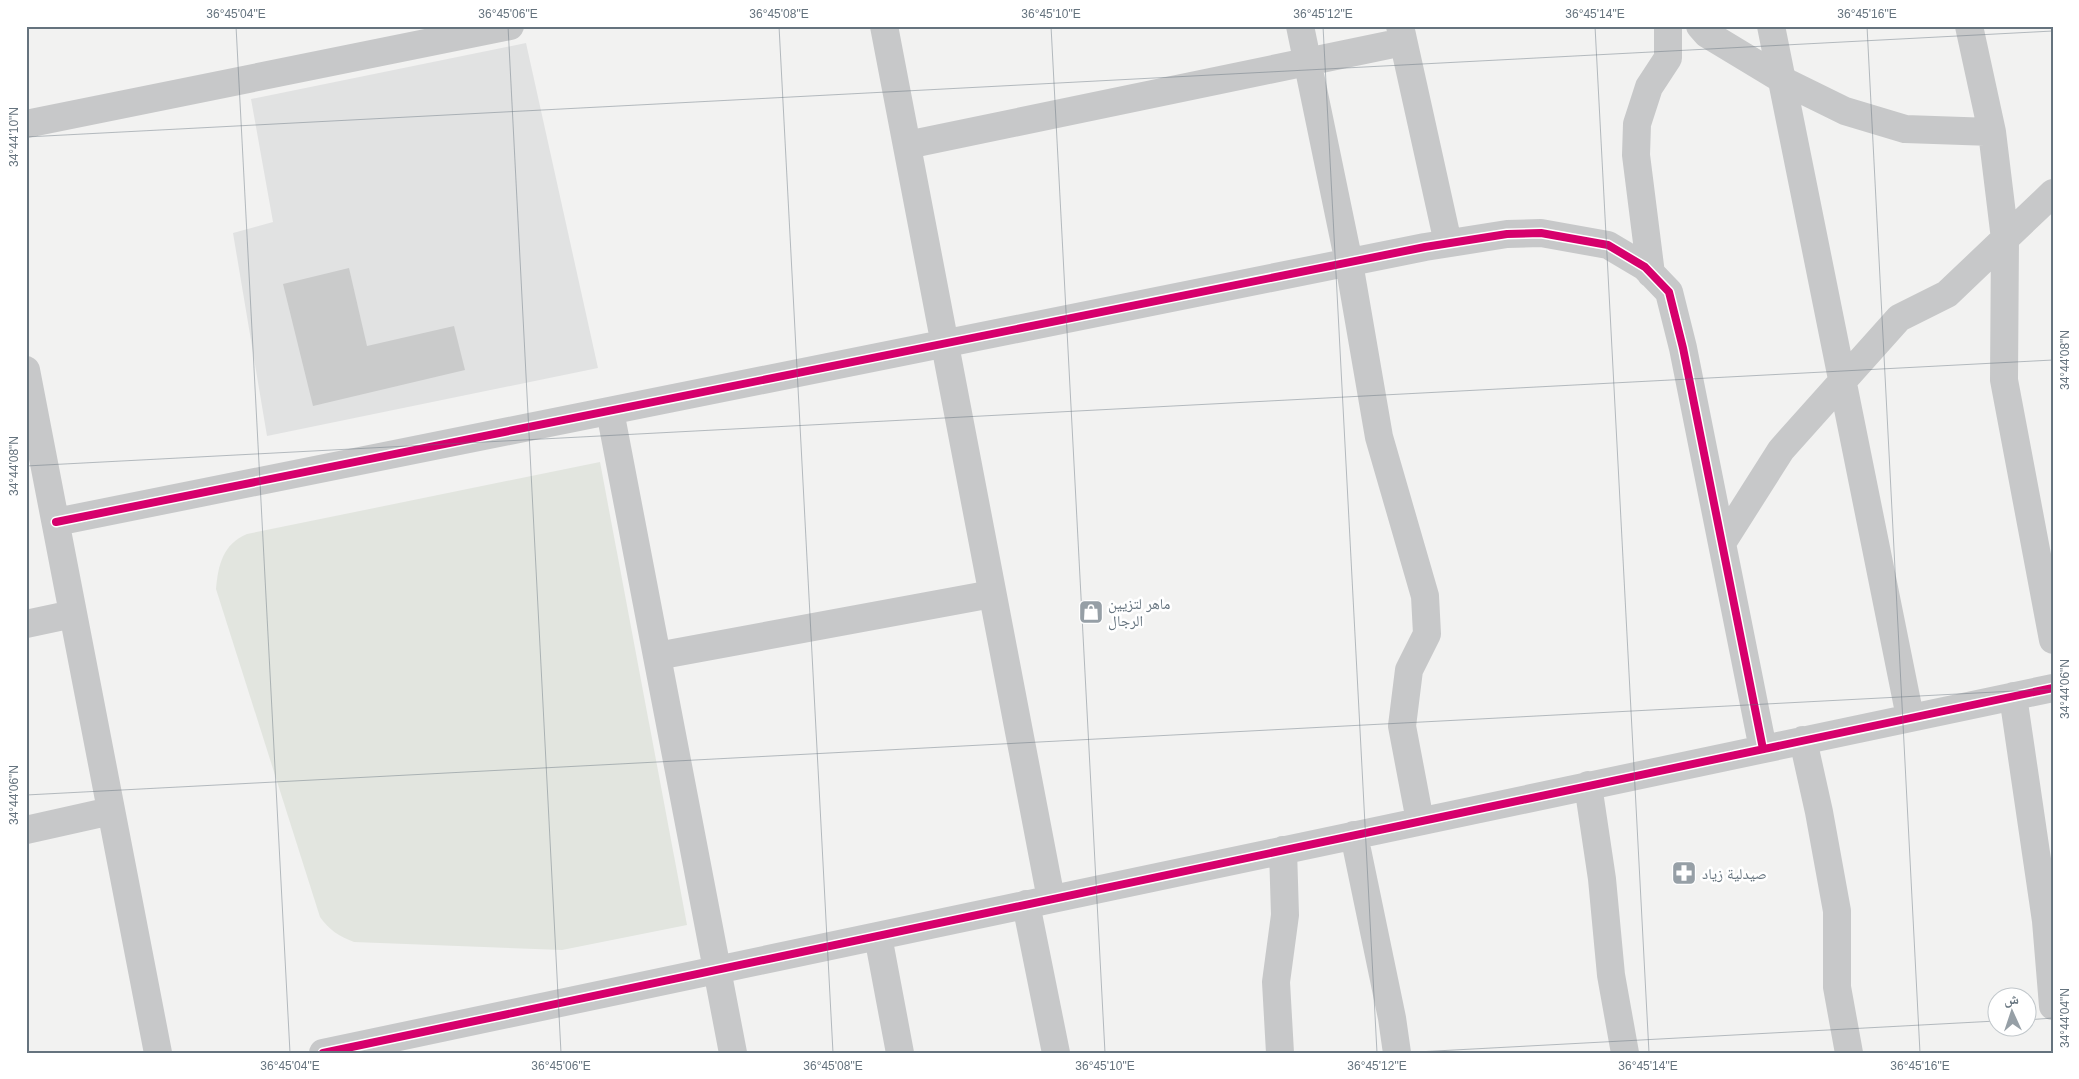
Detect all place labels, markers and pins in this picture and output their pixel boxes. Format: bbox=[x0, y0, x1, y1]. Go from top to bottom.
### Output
place label: ماهر لتزيين الرجال bbox=[1108, 595, 1171, 631]
shop icon: ماهر لتزيين الرجال bbox=[1078, 599, 1104, 625]
pharmacy icon: صيدلية زياد bbox=[1671, 860, 1697, 886]
place label: صيدلية زياد bbox=[1702, 865, 1767, 883]

